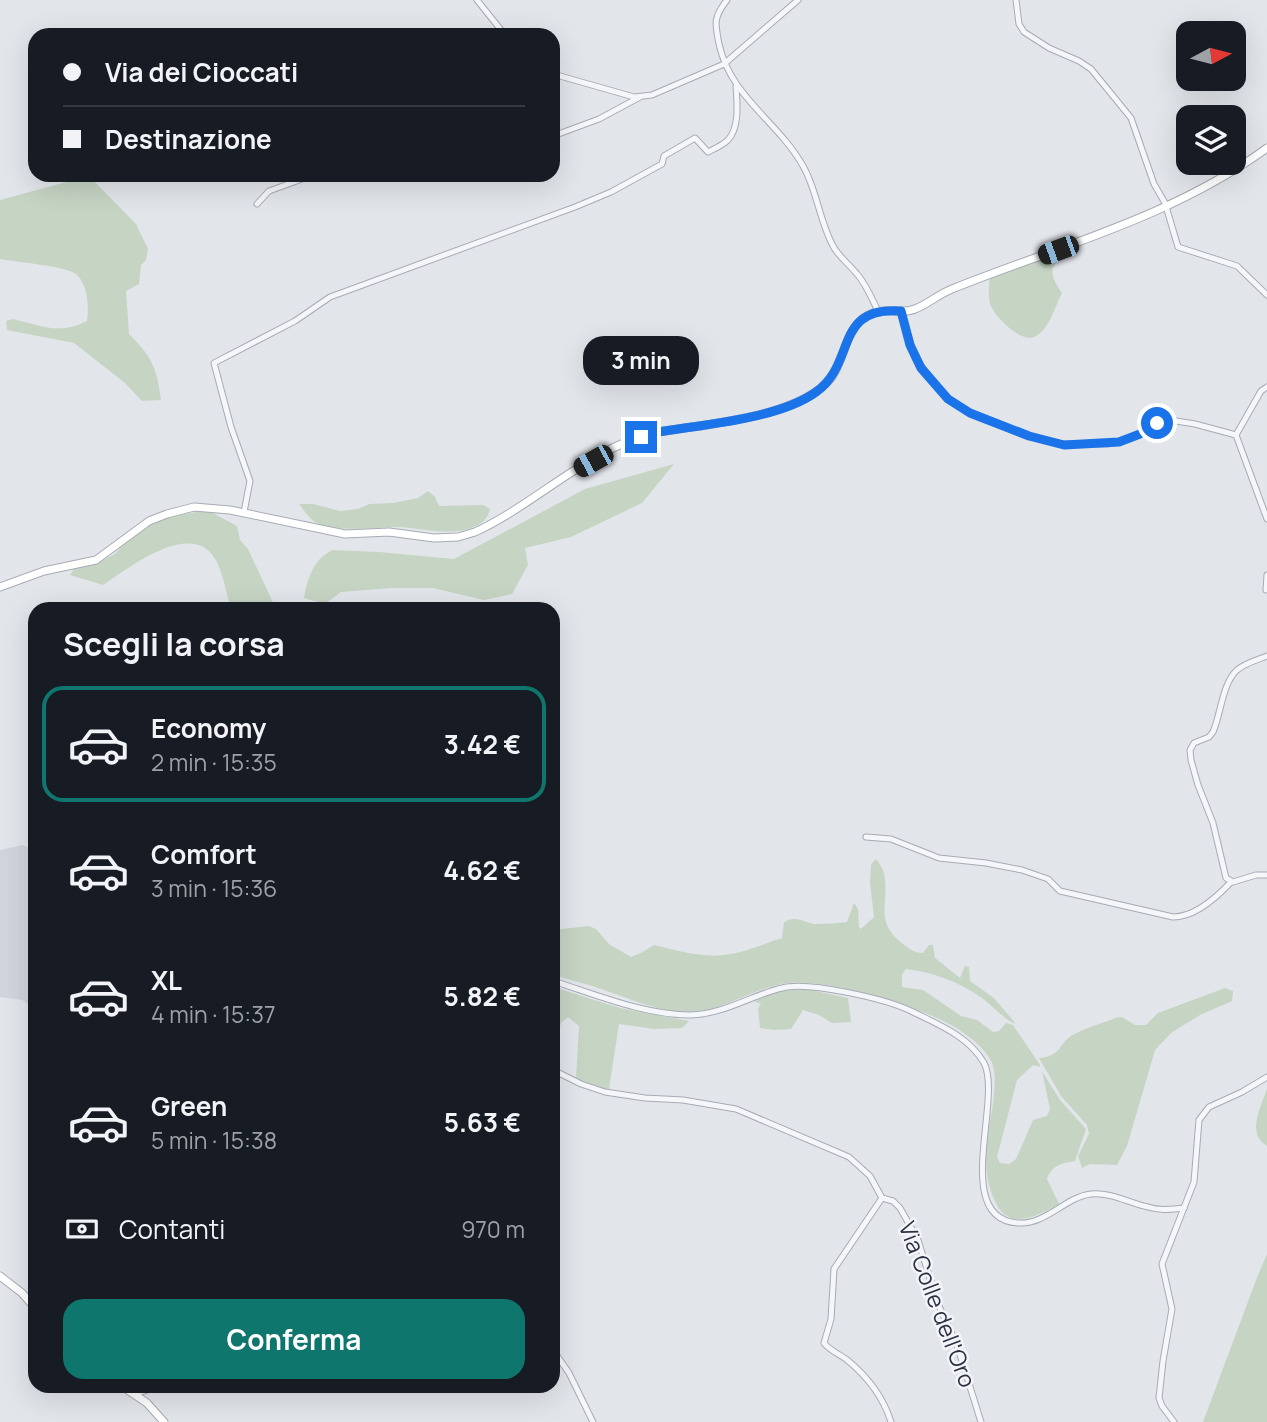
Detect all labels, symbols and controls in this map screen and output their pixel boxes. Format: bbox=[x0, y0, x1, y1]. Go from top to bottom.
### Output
north arrow bbox=[1176, 21, 1246, 91]
map controls bbox=[1176, 21, 1246, 175]
text: Via dei Cioccati bbox=[105, 54, 298, 90]
button: layers bbox=[1176, 105, 1246, 175]
text: Destinazione bbox=[105, 121, 272, 157]
car bbox=[1035, 233, 1082, 267]
callout: 3 min bbox=[583, 336, 699, 384]
text: 3 min bbox=[611, 344, 671, 376]
route start bbox=[1141, 407, 1173, 439]
route end bbox=[625, 421, 657, 453]
car bbox=[570, 442, 617, 480]
text: Scegli la corsa bbox=[63, 622, 285, 666]
text: Economy bbox=[151, 710, 266, 746]
icon: car bbox=[67, 713, 130, 776]
text: 3.42 € bbox=[444, 726, 521, 762]
text: 2 min · 15:35 bbox=[151, 746, 277, 778]
text: Comfort bbox=[151, 836, 257, 872]
icon: car bbox=[67, 839, 130, 902]
text: 4.62 € bbox=[443, 852, 521, 888]
text: 3 min · 15:36 bbox=[151, 872, 277, 904]
text: XL bbox=[151, 962, 182, 998]
icon: car bbox=[67, 965, 130, 1028]
text: 5.82 € bbox=[444, 978, 521, 1014]
text: 4 min · 15:37 bbox=[151, 998, 276, 1030]
text: Green bbox=[151, 1088, 227, 1124]
icon: car bbox=[67, 1091, 130, 1154]
text: 5.63 € bbox=[444, 1104, 521, 1140]
text: 5 min · 15:38 bbox=[151, 1124, 277, 1156]
icon: cash bbox=[63, 1210, 101, 1248]
text: Contanti bbox=[119, 1211, 225, 1247]
text: 970 m bbox=[461, 1213, 525, 1245]
street label: Via Colle dell'Oro bbox=[892, 1216, 984, 1392]
button: Conferma bbox=[63, 1299, 525, 1379]

